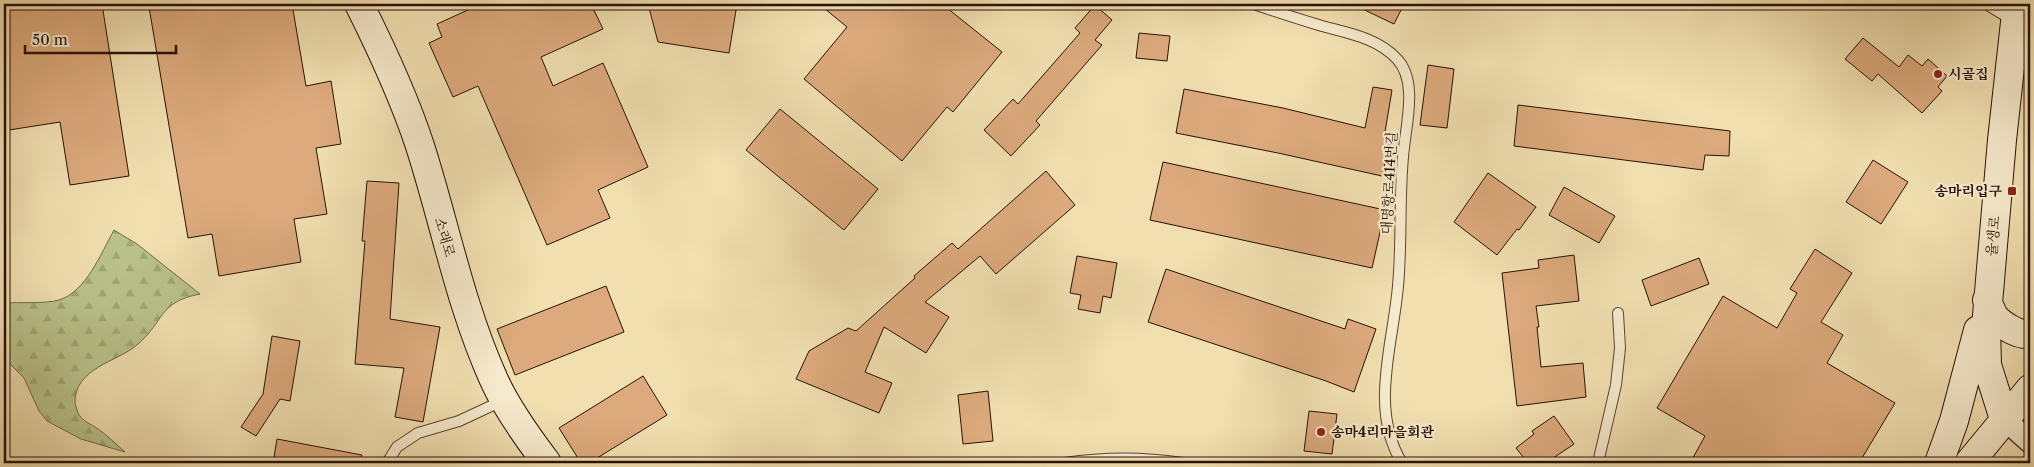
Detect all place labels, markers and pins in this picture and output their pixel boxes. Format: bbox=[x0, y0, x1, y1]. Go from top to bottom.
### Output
place label: 시골집 bbox=[1948, 65, 1989, 83]
marker: 시골집 bbox=[1932, 68, 1944, 80]
place label: 송마리입구 bbox=[1934, 182, 2002, 200]
marker: 송마리입구 bbox=[2006, 185, 2018, 197]
place label: 송마4리마을회관 bbox=[1331, 423, 1434, 441]
marker: 송마4리마을회관 bbox=[1315, 426, 1327, 438]

